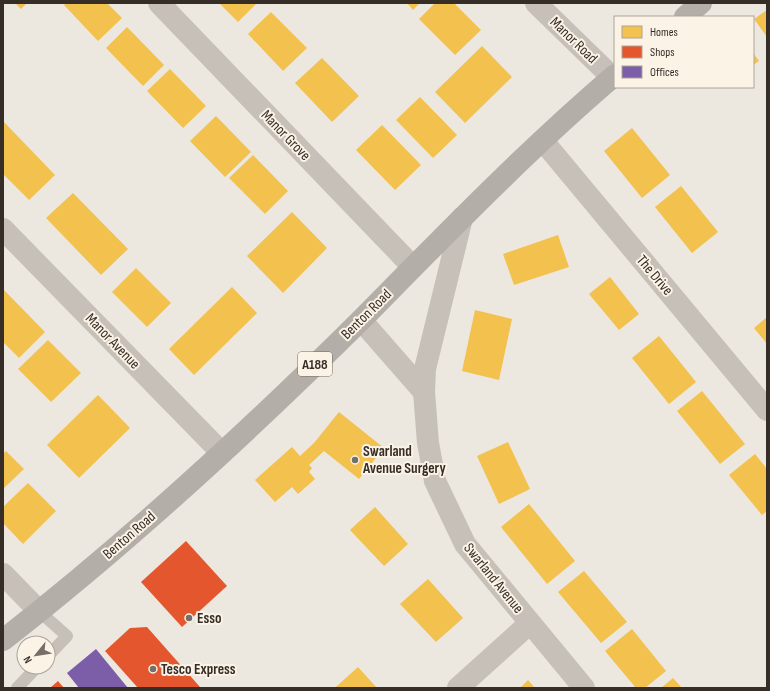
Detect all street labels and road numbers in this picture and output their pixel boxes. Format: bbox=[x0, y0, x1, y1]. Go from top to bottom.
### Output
street label: Manor Road bbox=[546, 13, 601, 68]
street label: Manor Grove bbox=[257, 106, 315, 165]
street label: The Drive bbox=[632, 251, 677, 299]
street label: Benton Road bbox=[337, 285, 396, 344]
street label: Manor Avenue bbox=[81, 309, 144, 373]
road number: A188 bbox=[298, 352, 332, 376]
street label: Benton Road bbox=[99, 507, 160, 563]
street label: Swarland Avenue bbox=[459, 539, 528, 617]

